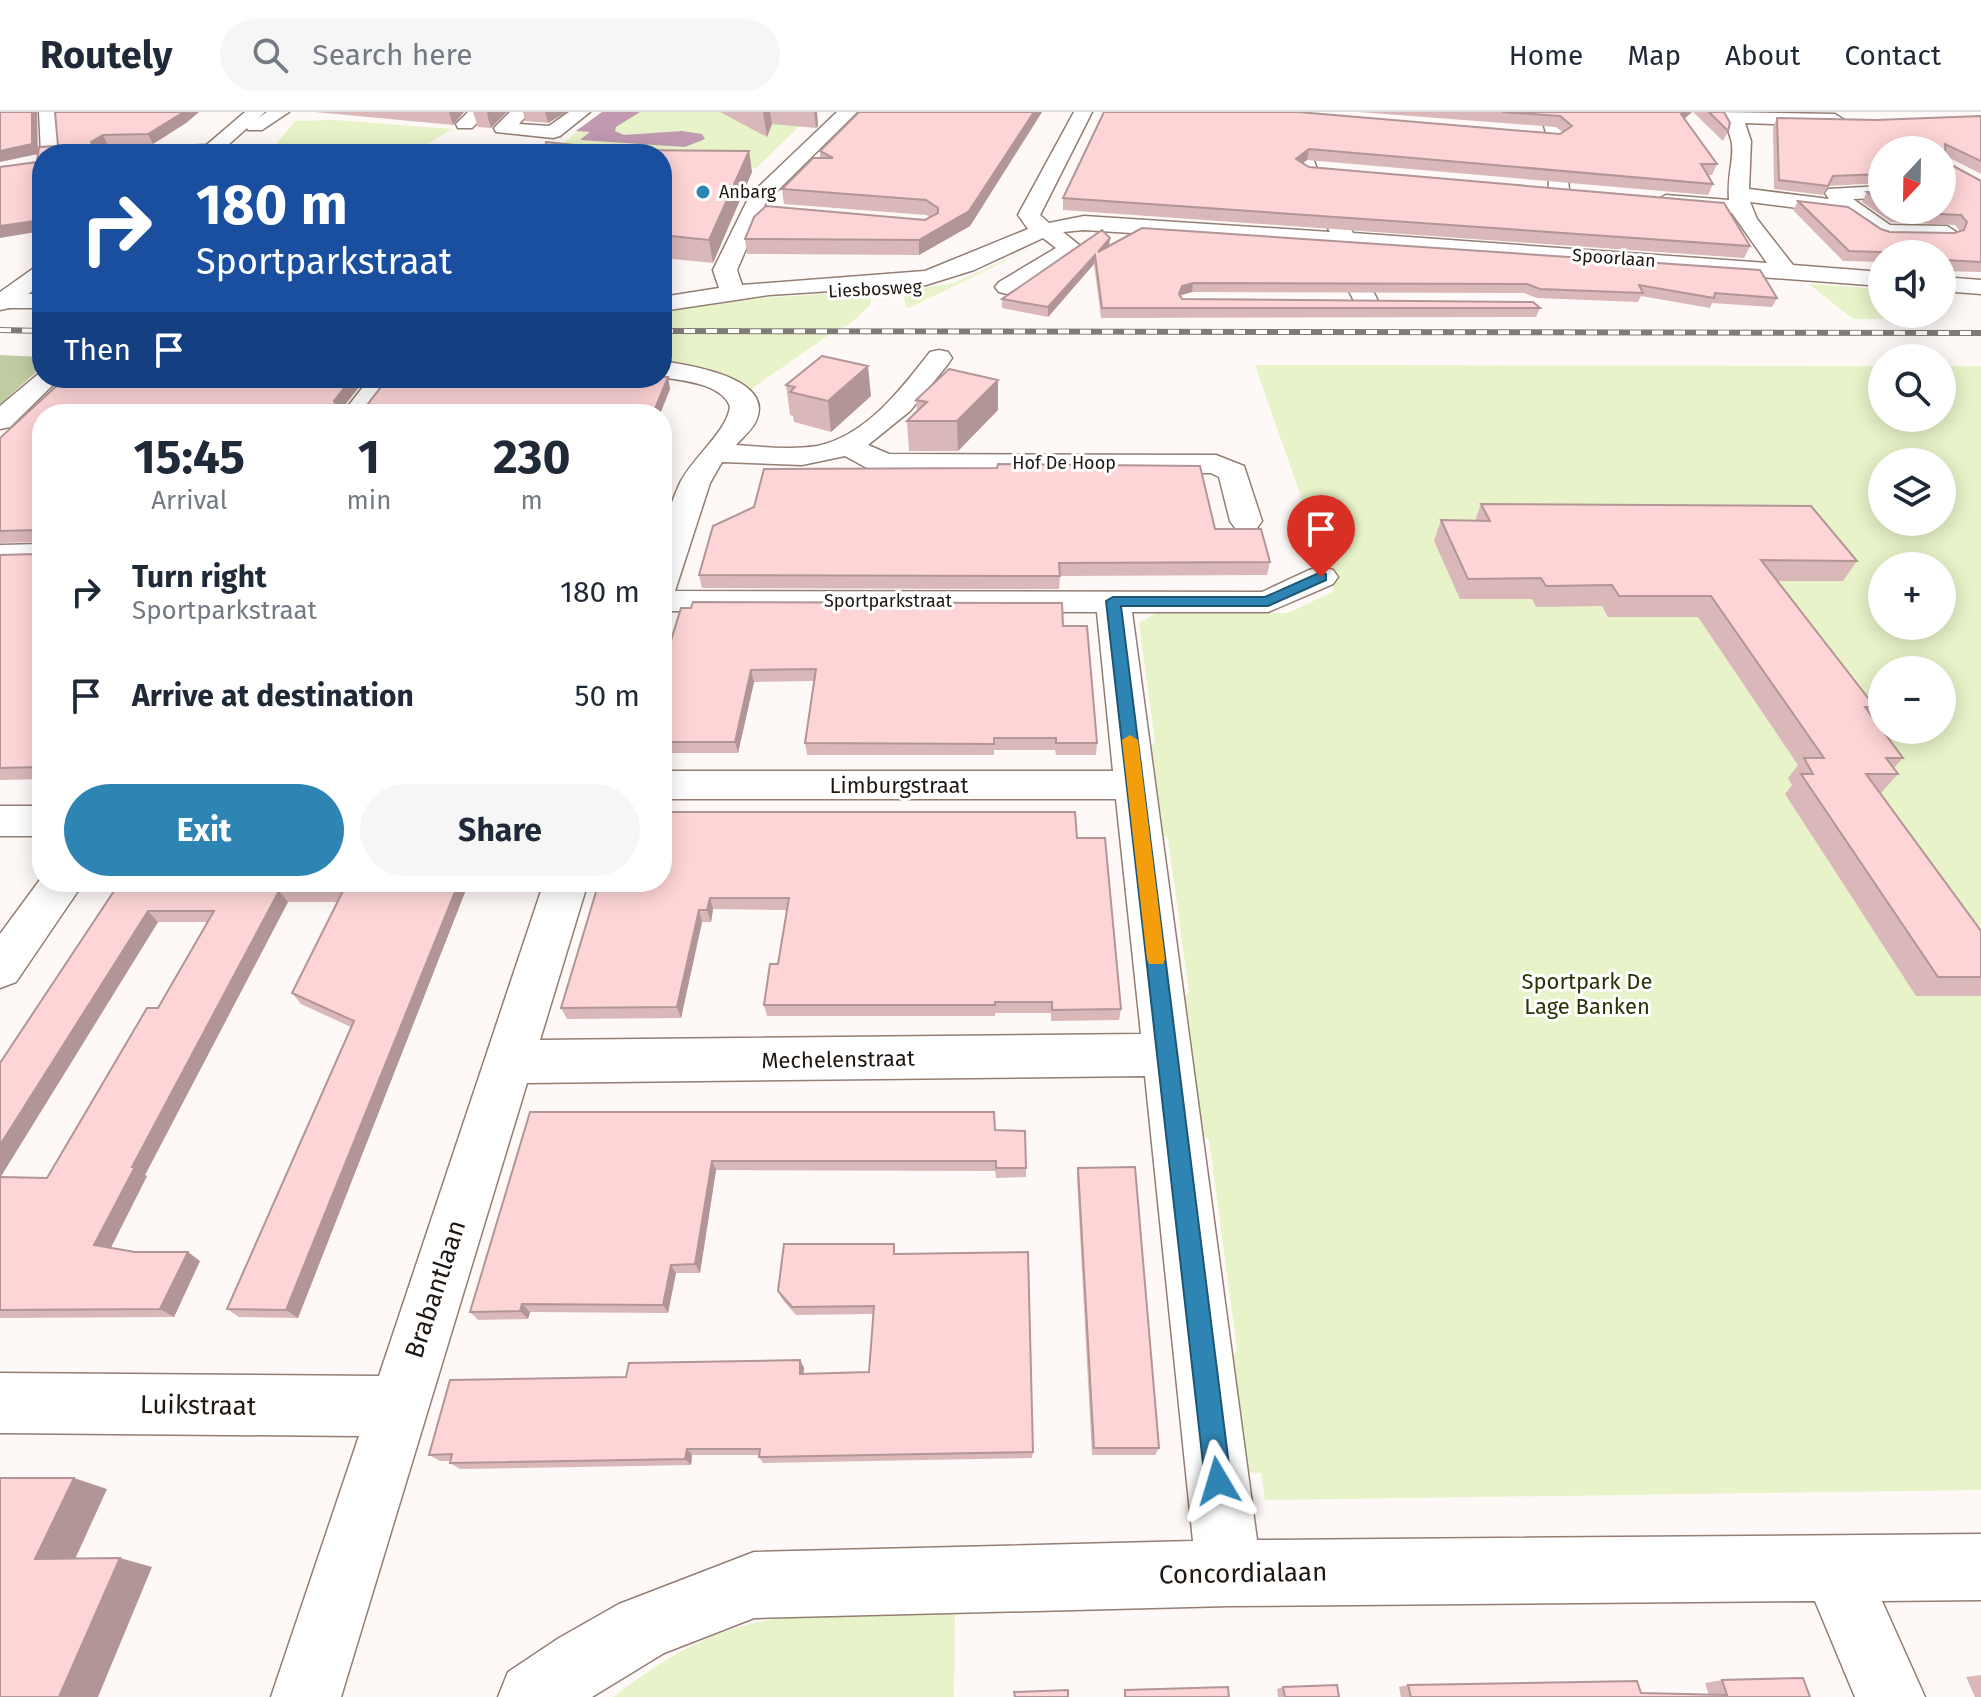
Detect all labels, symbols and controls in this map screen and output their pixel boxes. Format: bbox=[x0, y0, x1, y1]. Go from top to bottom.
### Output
search box bbox=[220, 19, 780, 91]
text: Routely bbox=[40, 32, 172, 78]
icon: search bbox=[248, 33, 292, 77]
text: Search here bbox=[312, 37, 473, 73]
text: Home bbox=[1509, 39, 1583, 72]
text: Map bbox=[1627, 39, 1681, 72]
text: About bbox=[1725, 39, 1800, 72]
text: Contact bbox=[1844, 39, 1941, 72]
north arrow bbox=[1868, 136, 1956, 224]
map controls bbox=[1868, 136, 1956, 744]
text: 180 m bbox=[196, 172, 348, 239]
icon: right bbox=[64, 176, 168, 280]
place label: Anbarg bbox=[719, 181, 777, 203]
marker: Anbarg bbox=[694, 183, 712, 201]
text: Sportparkstraat bbox=[196, 240, 452, 284]
button: sound bbox=[1868, 240, 1956, 328]
street label: Spoorlaan bbox=[1571, 244, 1657, 272]
street label: Liesbosweg bbox=[828, 276, 923, 302]
icon: arrive bbox=[147, 328, 191, 372]
text: Then bbox=[64, 332, 131, 368]
button: search bbox=[1868, 344, 1956, 432]
text: 15:45 bbox=[133, 428, 245, 486]
text: 1 bbox=[358, 428, 380, 486]
text: 230 bbox=[493, 428, 571, 486]
button: layers bbox=[1868, 448, 1956, 536]
street label: Hof De Hoop bbox=[1012, 452, 1116, 474]
text: Arrival bbox=[151, 485, 227, 516]
text: min bbox=[347, 485, 391, 516]
text: m bbox=[521, 485, 543, 516]
pin bbox=[1287, 495, 1355, 577]
icon: arrive bbox=[1299, 507, 1343, 551]
button: + bbox=[1868, 552, 1956, 640]
text: Turn right bbox=[132, 559, 267, 595]
icon: right bbox=[64, 570, 108, 614]
text: 180 m bbox=[560, 574, 640, 610]
street label: Sportparkstraat bbox=[824, 590, 953, 612]
text: Sportparkstraat bbox=[132, 595, 317, 626]
button: − bbox=[1868, 656, 1956, 744]
icon: arrive bbox=[64, 674, 108, 718]
text: Arrive at destination bbox=[132, 678, 414, 714]
text: 50 m bbox=[575, 678, 640, 714]
street label: Limburgstraat bbox=[829, 772, 969, 799]
button: Exit bbox=[64, 784, 344, 876]
button: Share bbox=[360, 784, 640, 876]
park label: Sportpark De Lage Banken bbox=[1522, 968, 1652, 1020]
street label: Mechelenstraat bbox=[761, 1045, 915, 1074]
street label: Brabantlaan bbox=[399, 1216, 472, 1362]
street label: Luikstraat bbox=[140, 1389, 257, 1422]
position arrow bbox=[1176, 1439, 1260, 1523]
street label: Concordialaan bbox=[1159, 1557, 1328, 1590]

